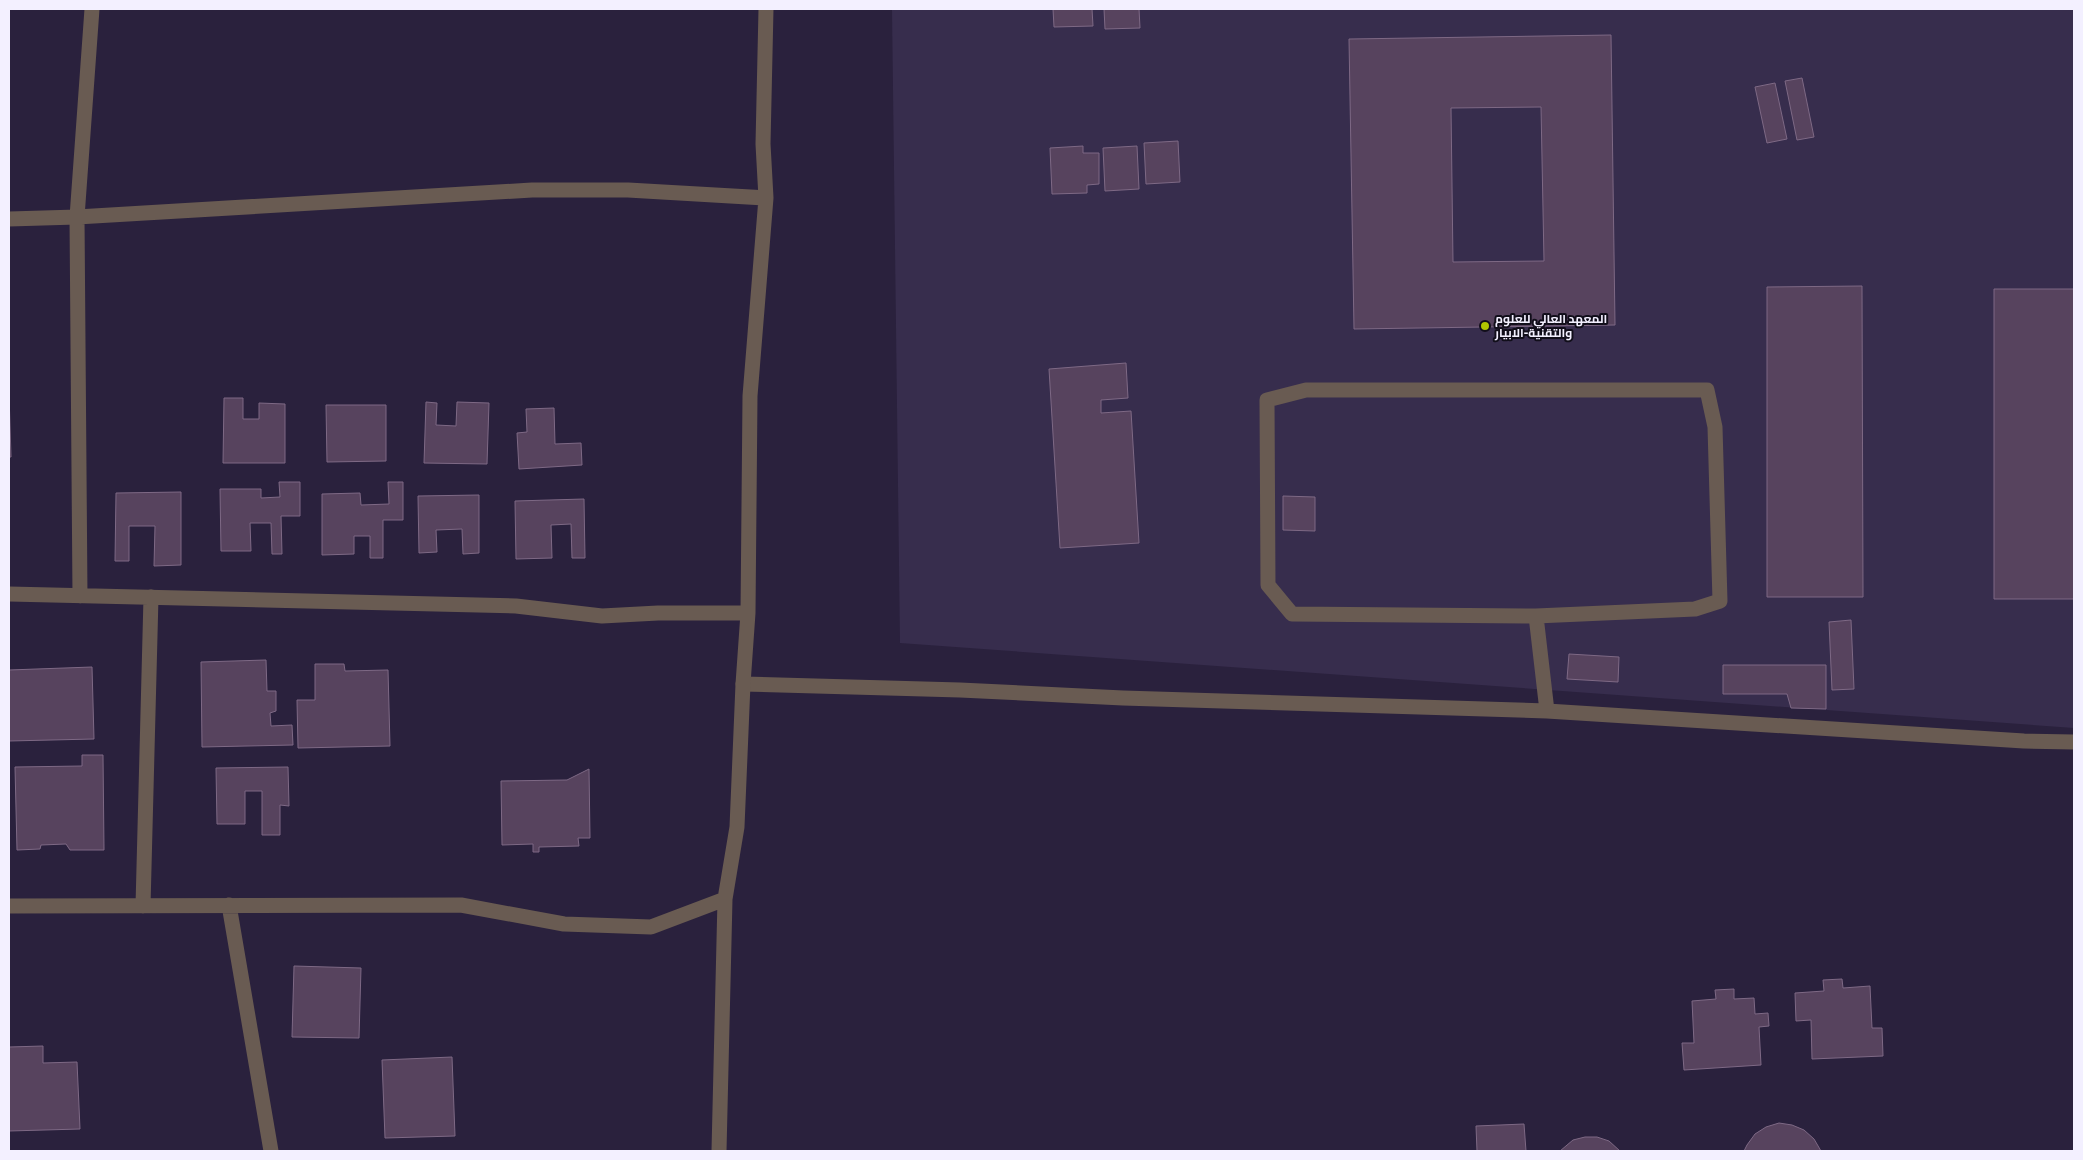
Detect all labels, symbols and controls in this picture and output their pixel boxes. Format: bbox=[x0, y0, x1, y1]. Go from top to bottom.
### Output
place label: المعهد العالي للعلوم والتقنية-الابيار bbox=[1494, 312, 1607, 341]
marker: المعهد العالي للعلوم والتقنية-الابيار bbox=[1479, 320, 1491, 332]

